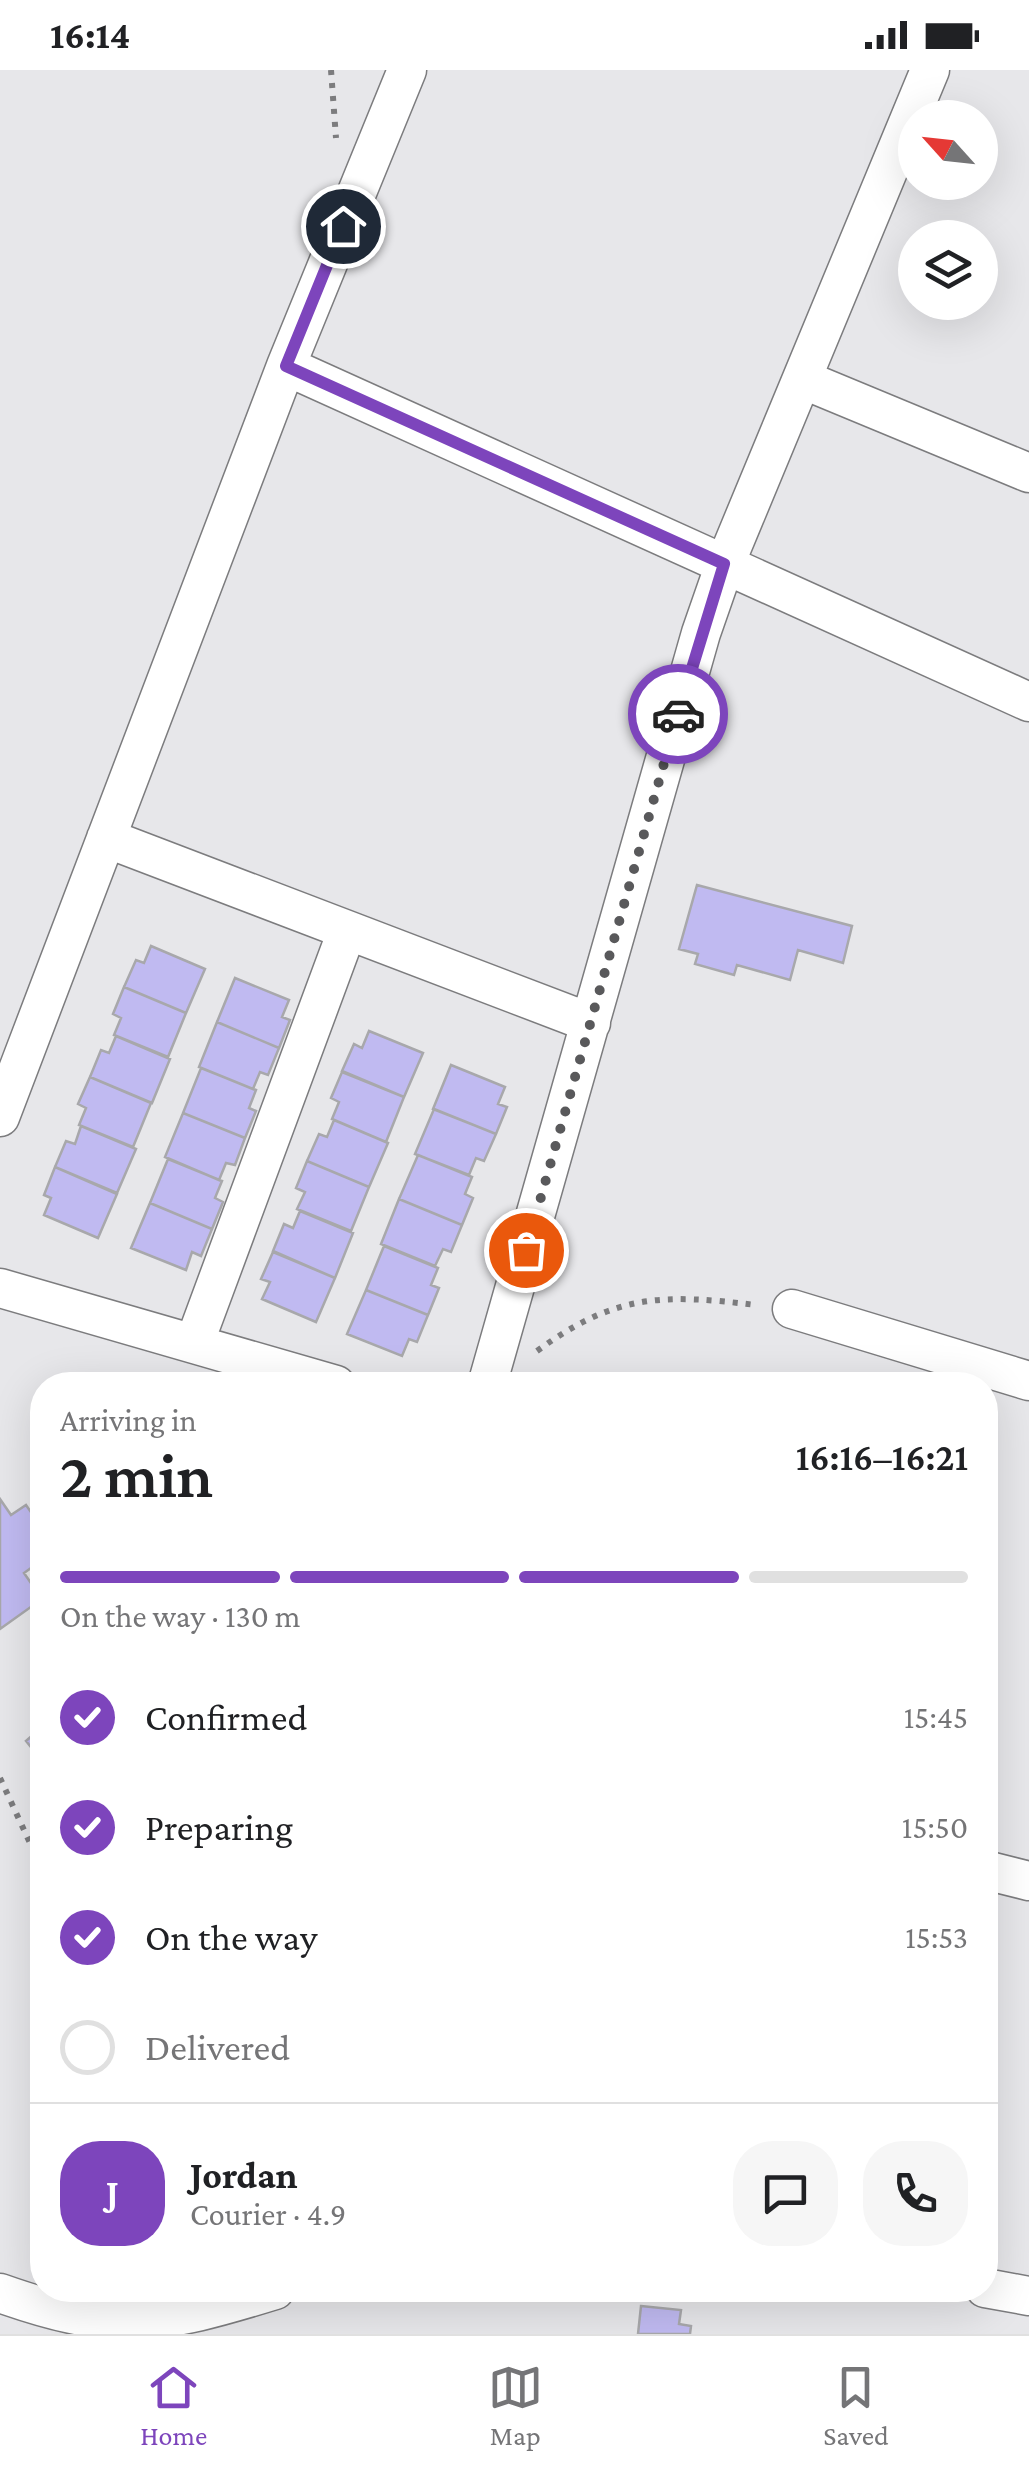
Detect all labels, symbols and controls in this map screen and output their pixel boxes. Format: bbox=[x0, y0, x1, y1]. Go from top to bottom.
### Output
text: 16:14 bbox=[50, 14, 130, 56]
north arrow bbox=[898, 100, 998, 200]
map controls bbox=[898, 100, 998, 320]
pin bbox=[301, 184, 386, 269]
icon: home bbox=[316, 199, 371, 254]
button: layers bbox=[898, 220, 998, 320]
courier bbox=[628, 664, 728, 764]
icon: car bbox=[651, 687, 706, 742]
pin bbox=[484, 1208, 569, 1293]
icon: bag bbox=[499, 1223, 554, 1278]
text: Arriving in bbox=[60, 1402, 197, 1438]
text: 16:16–16:21 bbox=[796, 1436, 968, 1478]
text: 2 min bbox=[60, 1439, 213, 1511]
text: On the way · 130 m bbox=[60, 1598, 301, 1634]
icon: check bbox=[60, 1690, 115, 1745]
text: Confirmed bbox=[145, 1696, 308, 1738]
text: 15:45 bbox=[904, 1699, 968, 1735]
icon: check bbox=[60, 1800, 115, 1855]
text: Preparing bbox=[145, 1806, 293, 1848]
text: 15:50 bbox=[902, 1809, 968, 1845]
icon: check bbox=[60, 1910, 115, 1965]
text: On the way bbox=[145, 1916, 317, 1958]
text: 15:53 bbox=[905, 1919, 968, 1955]
text: Delivered bbox=[145, 2026, 290, 2068]
button: chat bbox=[733, 2141, 838, 2246]
button: phone bbox=[863, 2141, 968, 2246]
text: Jordan bbox=[190, 2154, 298, 2196]
text: J bbox=[106, 2172, 119, 2214]
text: Courier · 4.9 bbox=[190, 2196, 346, 2232]
tab: Home bbox=[140, 2360, 207, 2451]
tab: Map bbox=[488, 2360, 543, 2451]
tab: Saved bbox=[823, 2360, 889, 2451]

